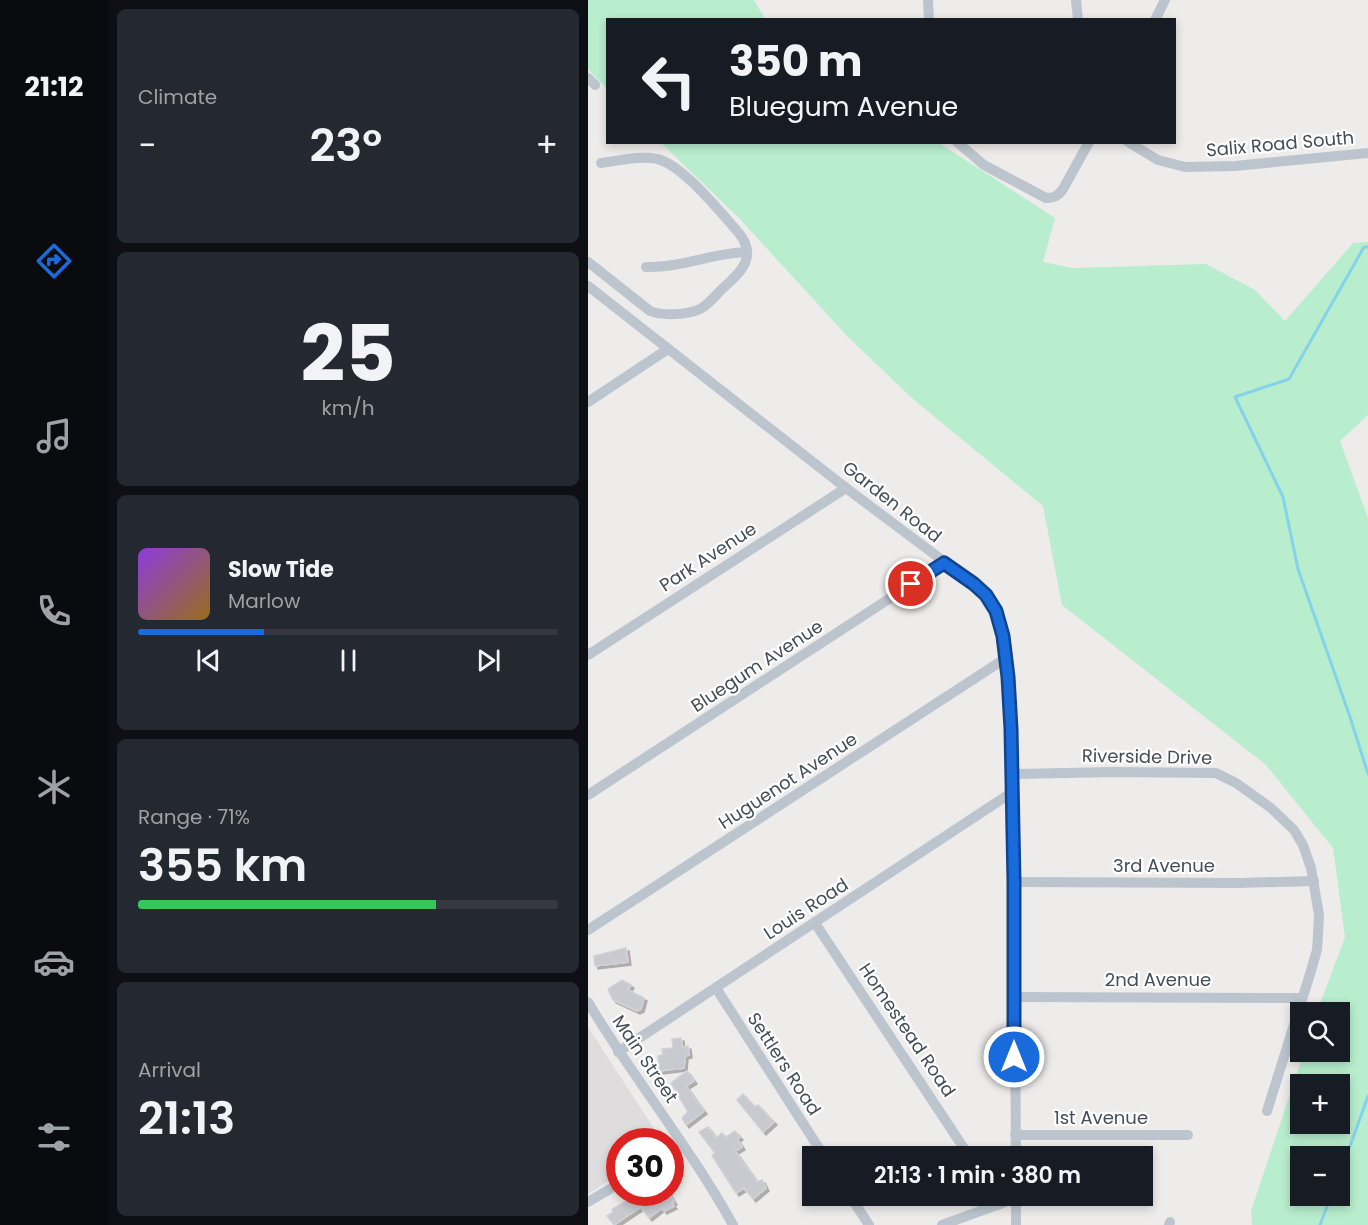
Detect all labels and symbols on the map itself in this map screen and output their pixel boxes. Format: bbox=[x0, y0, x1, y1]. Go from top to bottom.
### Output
street label: Salix Road South bbox=[1205, 125, 1355, 162]
street label: Garden Road bbox=[838, 455, 947, 548]
street label: Park Avenue bbox=[654, 516, 761, 597]
pin bbox=[885, 558, 936, 609]
street label: Bluegum Avenue bbox=[686, 613, 828, 718]
street label: Huguenot Avenue bbox=[713, 726, 862, 835]
street label: Riverside Drive bbox=[1082, 743, 1212, 770]
street label: 3rd Avenue bbox=[1113, 853, 1215, 878]
street label: Louis Road bbox=[759, 872, 853, 945]
street label: Homestead Road bbox=[853, 958, 962, 1102]
street label: 2nd Avenue bbox=[1105, 967, 1211, 992]
street label: Settlers Road bbox=[742, 1007, 827, 1120]
street label: Main Street bbox=[607, 1010, 684, 1108]
position arrow bbox=[982, 1025, 1046, 1089]
street label: 1st Avenue bbox=[1054, 1105, 1148, 1130]
speed limit sign: 30 bbox=[606, 1128, 684, 1206]

